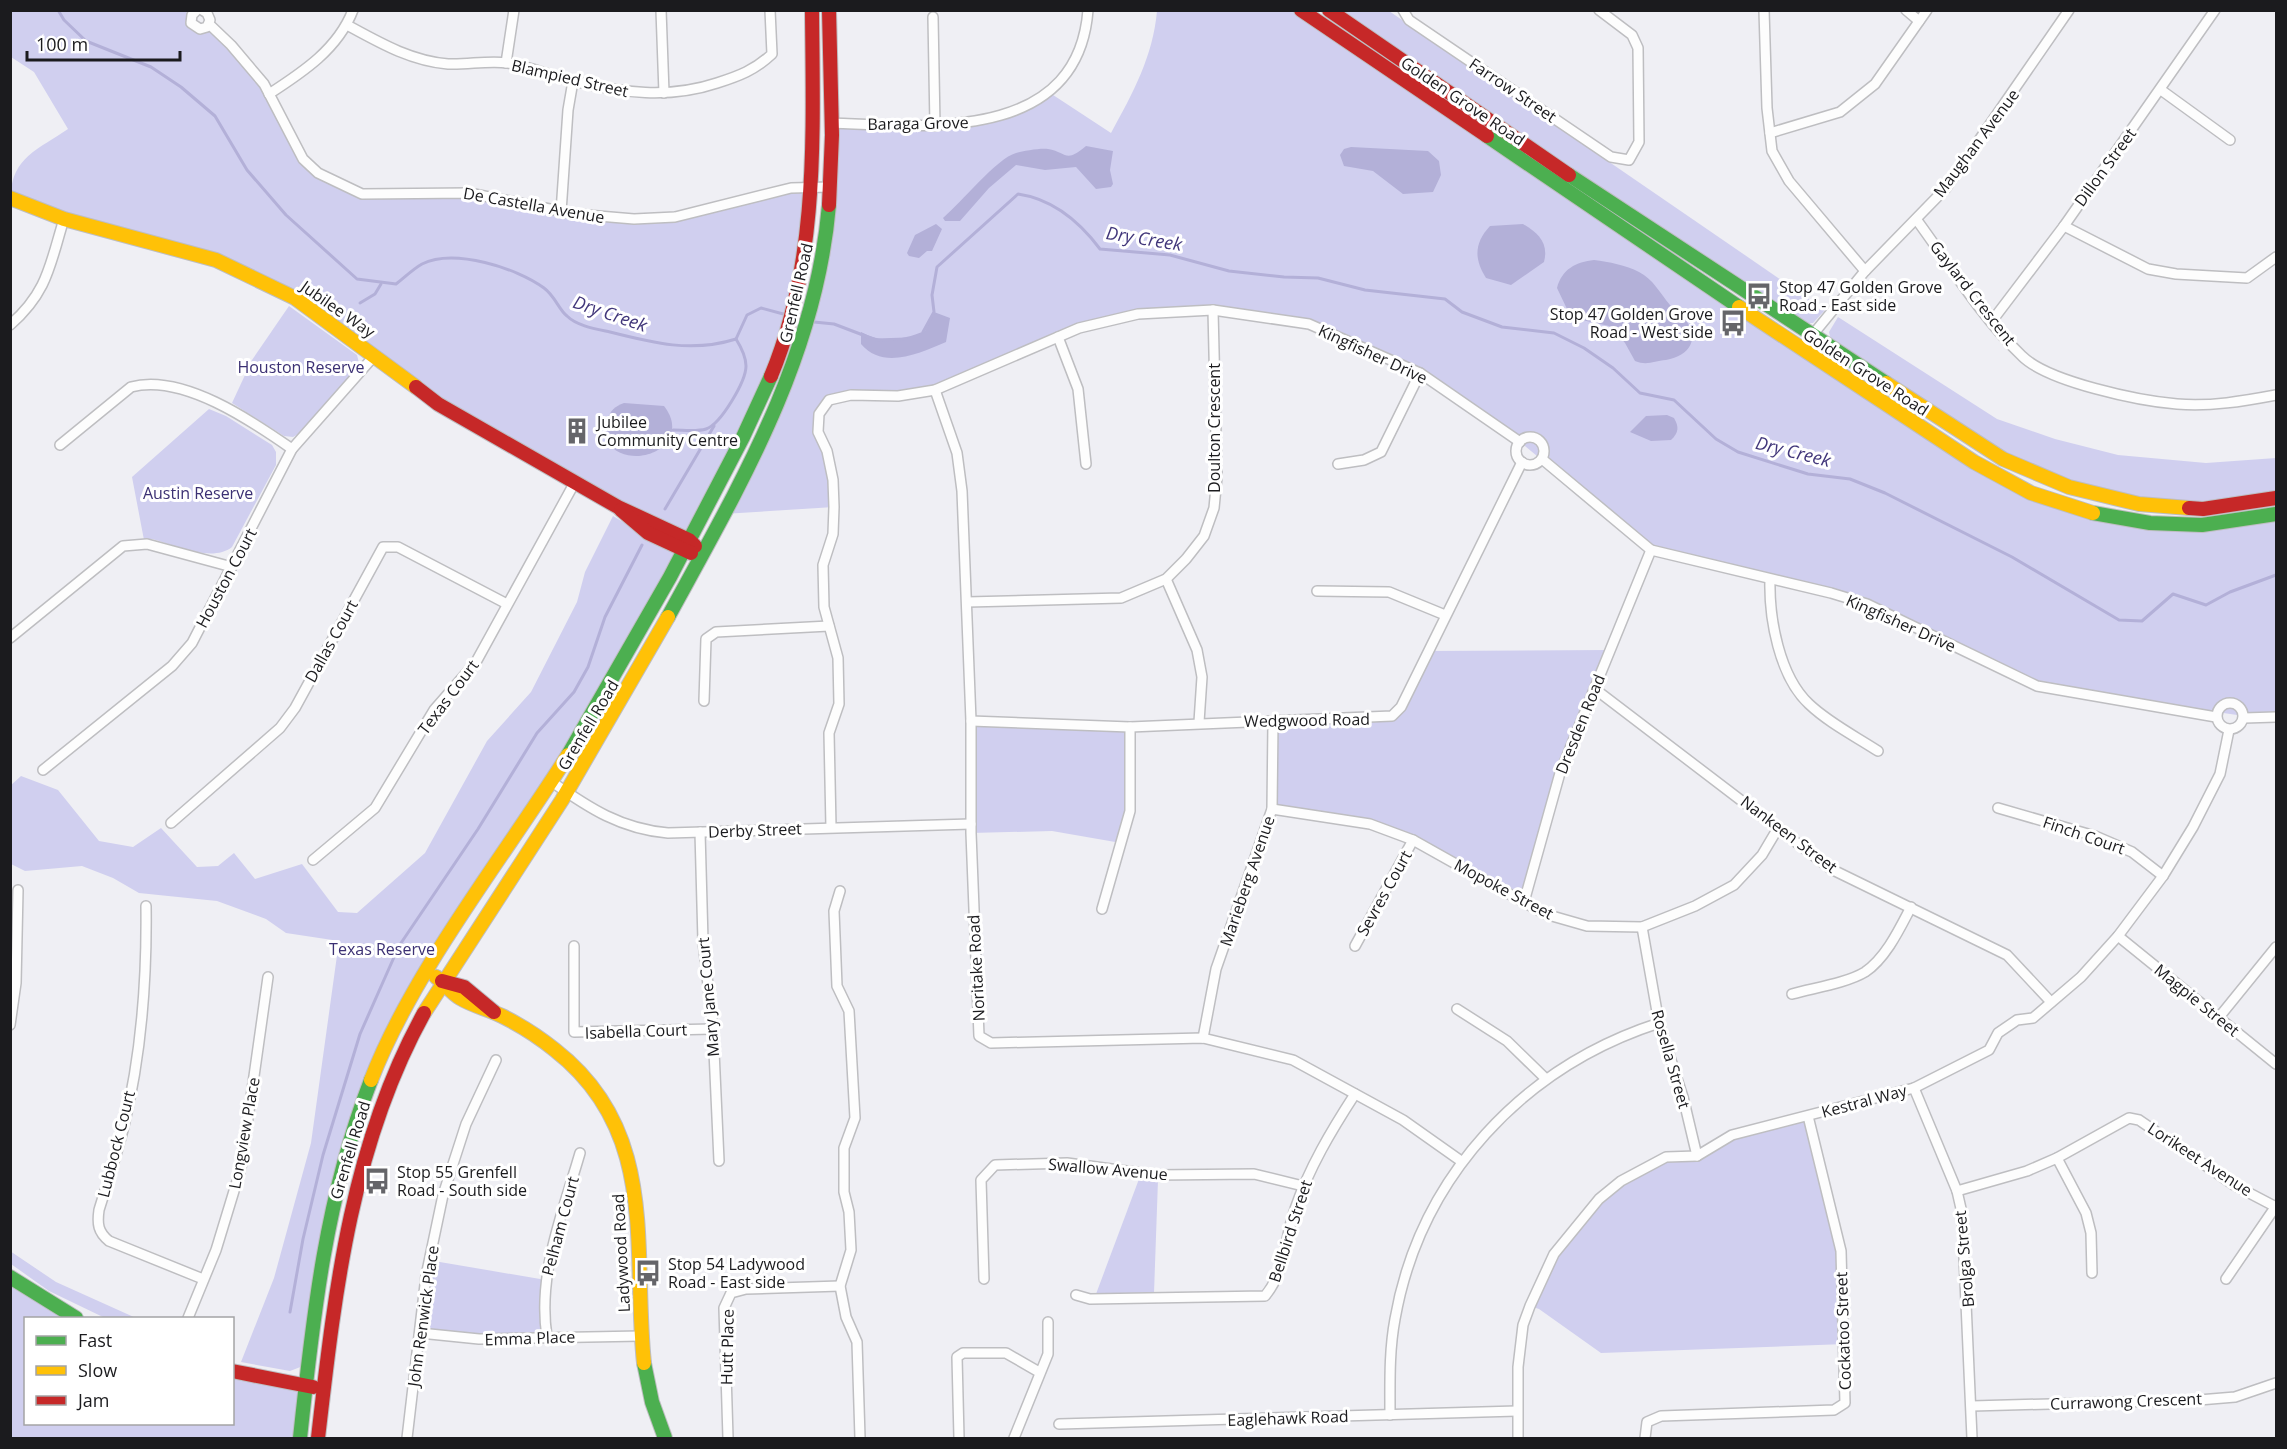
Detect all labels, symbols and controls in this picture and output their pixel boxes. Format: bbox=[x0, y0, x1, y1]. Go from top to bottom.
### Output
scale bar bbox=[27, 24, 180, 62]
text: 100 m bbox=[36, 32, 88, 56]
street label: Golden Grove Road bbox=[1397, 51, 1529, 151]
street label: Farrow Street bbox=[1465, 53, 1561, 128]
street label: Blampied Street bbox=[509, 54, 631, 102]
street label: Maughan Avenue bbox=[1928, 84, 2024, 202]
street label: Baraga Grove bbox=[867, 111, 969, 135]
street label: Dillon Street bbox=[2069, 123, 2141, 211]
street label: De Castella Avenue bbox=[462, 182, 606, 228]
water label: Dry Creek bbox=[1104, 220, 1185, 256]
street label: Gaylard Crescent bbox=[1925, 236, 2021, 350]
street label: Grenfell Road bbox=[774, 241, 818, 345]
street label: Jubilee Way bbox=[295, 274, 380, 343]
place label: Stop 47 Golden Grove Road - East side bbox=[1779, 276, 1942, 316]
bus stop icon: Stop 47 Golden Grove Road - East side bbox=[1744, 281, 1774, 311]
water label: Dry Creek bbox=[570, 289, 652, 337]
place label: Stop 47 Golden Grove Road - West side bbox=[1550, 303, 1713, 343]
bus stop icon: Stop 47 Golden Grove Road - West side bbox=[1718, 308, 1748, 338]
street label: Kingfisher Drive bbox=[1315, 319, 1431, 389]
street label: Golden Grove Road bbox=[1799, 323, 1933, 421]
park label: Houston Reserve bbox=[237, 356, 365, 378]
street label: Doulton Crescent bbox=[1203, 363, 1225, 493]
place label: Jubilee Community Centre bbox=[595, 411, 738, 451]
building icon: Jubilee Community Centre bbox=[562, 416, 592, 446]
water label: Dry Creek bbox=[1753, 430, 1834, 472]
park label: Austin Reserve bbox=[143, 482, 253, 504]
street label: Houston Court bbox=[190, 524, 262, 632]
street label: Kingfisher Drive bbox=[1843, 589, 1959, 657]
street label: Dallas Court bbox=[299, 596, 363, 686]
street label: Texas Court bbox=[413, 655, 484, 739]
street label: Dresden Road bbox=[1550, 671, 1610, 777]
street label: Grenfell Road bbox=[552, 676, 624, 774]
street label: Wedgwood Road bbox=[1244, 708, 1370, 732]
street label: Nankeen Street bbox=[1736, 790, 1842, 878]
street label: Finch Court bbox=[2040, 811, 2128, 859]
street label: Marieberg Avenue bbox=[1214, 813, 1280, 949]
street label: Derby Street bbox=[708, 817, 803, 843]
street label: Sevres Court bbox=[1351, 846, 1417, 940]
street label: Mopoke Street bbox=[1450, 854, 1558, 925]
street label: Noritake Road bbox=[962, 914, 990, 1022]
street label: Mary Jane Court bbox=[692, 936, 724, 1058]
park label: Texas Reserve bbox=[329, 938, 435, 960]
street label: Magpie Street bbox=[2150, 959, 2244, 1041]
street label: Rosella Street bbox=[1646, 1007, 1696, 1111]
street label: Isabella Court bbox=[584, 1018, 688, 1044]
street label: Longview Place bbox=[223, 1075, 265, 1191]
street label: Kestral Way bbox=[1819, 1079, 1910, 1123]
street label: Lubbock Court bbox=[92, 1088, 140, 1200]
street label: Grenfell Road bbox=[325, 1098, 375, 1202]
street label: Lorikeet Avenue bbox=[2143, 1117, 2257, 1201]
street label: Swallow Avenue bbox=[1047, 1153, 1169, 1185]
place label: Stop 55 Grenfell Road - South side bbox=[397, 1161, 527, 1201]
bus stop icon: Stop 55 Grenfell Road - South side bbox=[362, 1166, 392, 1196]
street label: Pelham Court bbox=[536, 1174, 584, 1278]
street label: Bellbird Street bbox=[1263, 1177, 1317, 1285]
street label: Ladywood Road bbox=[607, 1193, 635, 1313]
street label: Brolga Street bbox=[1949, 1209, 1979, 1308]
street label: John Renwick Place bbox=[402, 1244, 444, 1390]
place label: Stop 54 Ladywood Road - East side bbox=[668, 1253, 805, 1293]
bus stop icon: Stop 54 Ladywood Road - East side bbox=[633, 1258, 663, 1288]
street label: Cockatoo Street bbox=[1830, 1271, 1856, 1391]
street label: Hutt Place bbox=[715, 1309, 739, 1385]
legend bbox=[24, 1317, 234, 1425]
street label: Emma Place bbox=[484, 1325, 576, 1351]
text: Fast bbox=[78, 1328, 112, 1352]
text: Slow bbox=[78, 1358, 117, 1382]
street label: Currawong Crescent bbox=[2050, 1387, 2203, 1415]
text: Jam bbox=[76, 1388, 110, 1412]
street label: Eaglehawk Road bbox=[1227, 1405, 1349, 1431]

